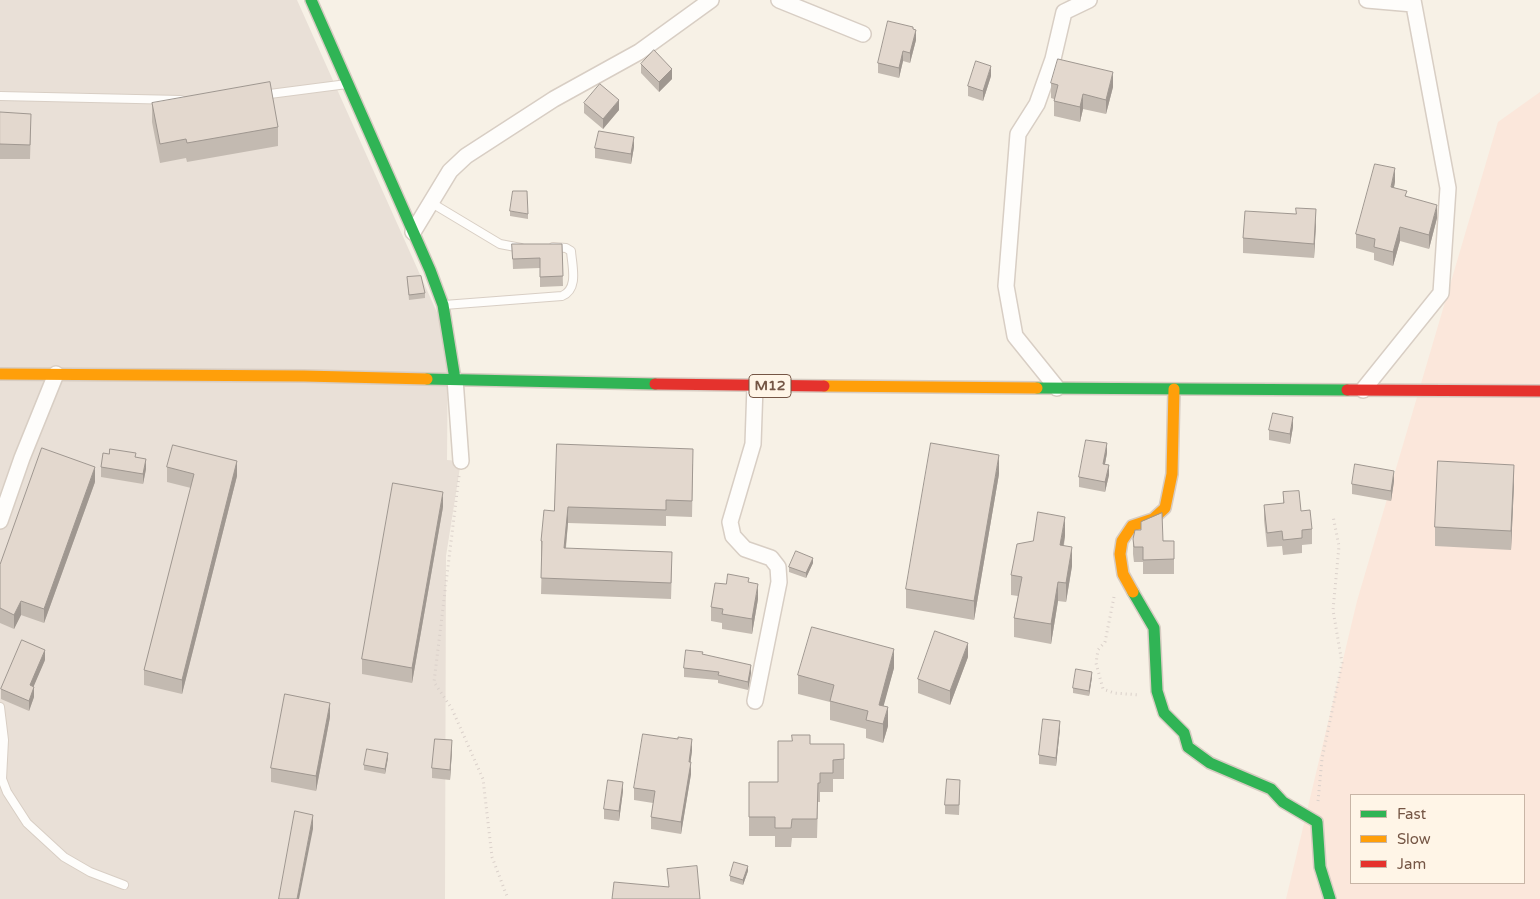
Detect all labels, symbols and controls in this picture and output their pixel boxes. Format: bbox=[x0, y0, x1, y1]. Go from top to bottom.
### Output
road number: M12 bbox=[749, 374, 791, 398]
legend bbox=[1350, 794, 1525, 884]
text: Fast bbox=[1397, 805, 1426, 823]
text: Slow bbox=[1397, 830, 1431, 848]
text: Jam bbox=[1397, 855, 1426, 873]

